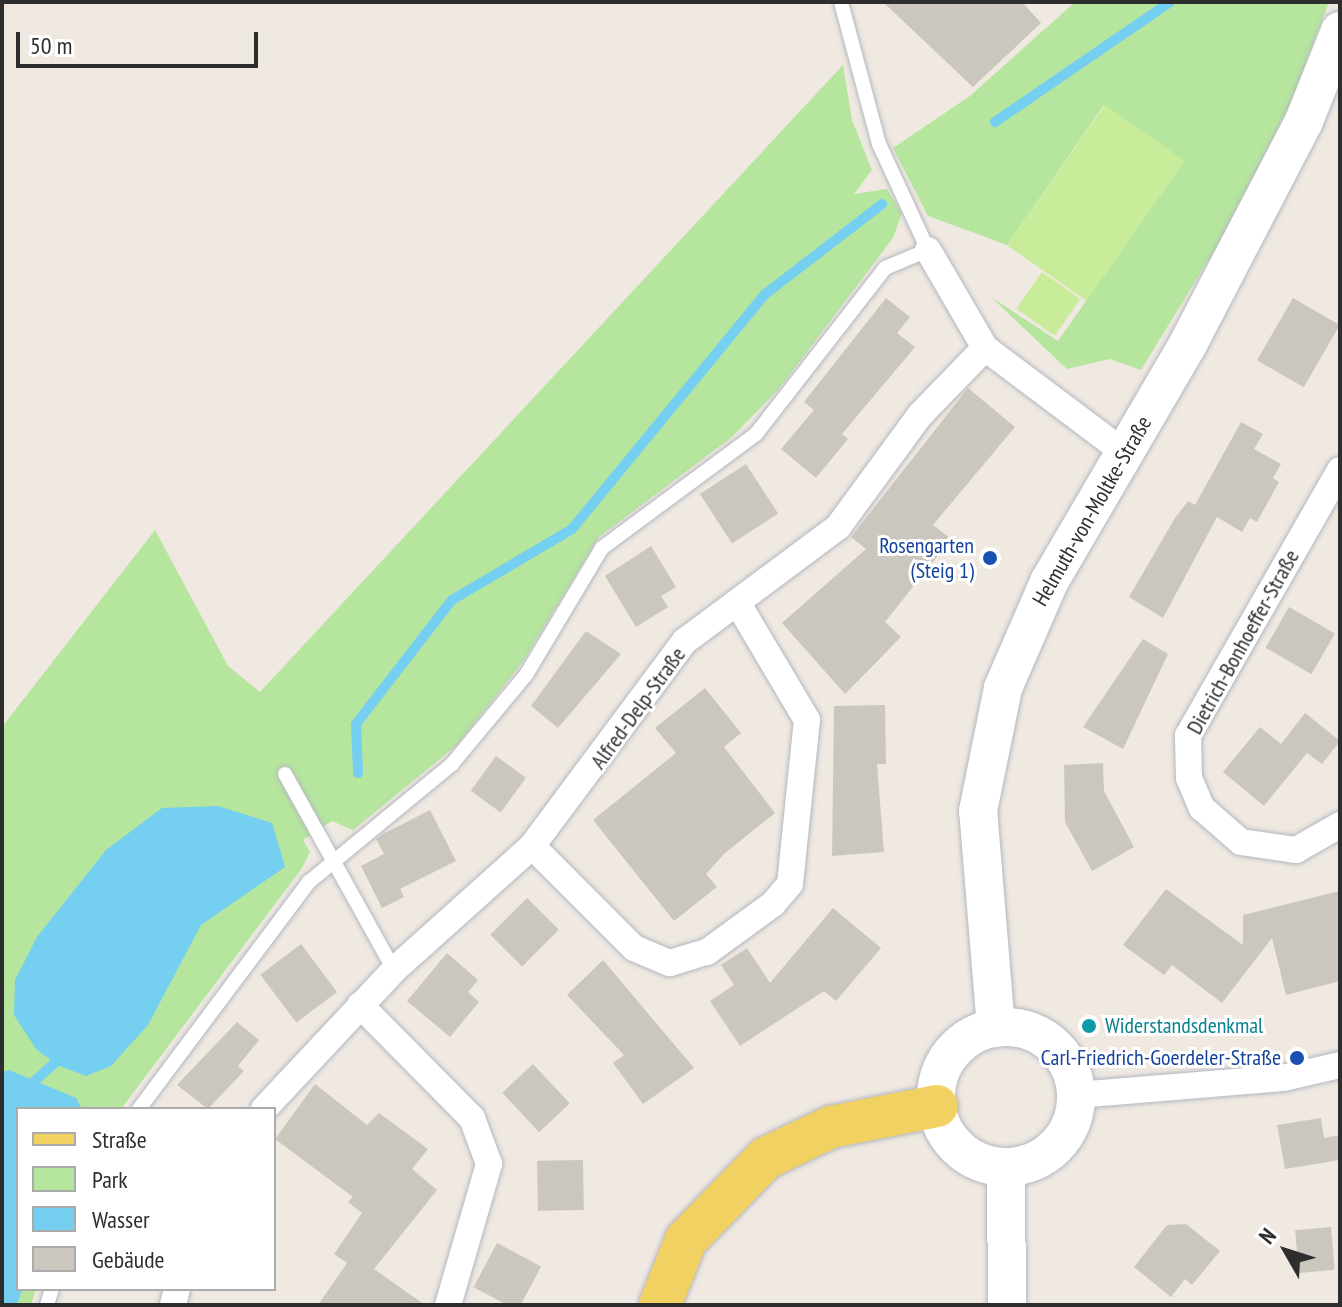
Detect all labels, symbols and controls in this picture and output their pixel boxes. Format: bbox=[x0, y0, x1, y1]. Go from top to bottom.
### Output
scale bar bbox=[20, 16, 262, 66]
text: 50 m bbox=[30, 30, 72, 61]
street label: Helmuth-von-Moltke-Straße bbox=[1027, 411, 1157, 611]
place label: Rosengarten (Steig 1) bbox=[879, 532, 974, 584]
street label: Dietrich-Bonhoeffer-Straße bbox=[1181, 545, 1305, 739]
marker: Rosengarten (Steig 1) bbox=[981, 549, 999, 567]
street label: Alfred-Delp-Straße bbox=[585, 642, 691, 774]
place label: Widerstandsdenkmal bbox=[1105, 1013, 1263, 1039]
marker: Widerstandsdenkmal bbox=[1080, 1017, 1098, 1035]
place label: Carl-Friedrich-Goerdeler-Straße bbox=[1041, 1045, 1281, 1071]
marker: Carl-Friedrich-Goerdeler-Straße bbox=[1288, 1049, 1306, 1067]
legend bbox=[16, 1107, 276, 1291]
text: Straße bbox=[92, 1124, 147, 1155]
text: Park bbox=[92, 1164, 128, 1195]
text: Wasser bbox=[92, 1204, 150, 1235]
north arrow bbox=[1246, 1211, 1326, 1291]
text: N bbox=[1253, 1222, 1282, 1249]
text: Gebäude bbox=[92, 1244, 164, 1275]

